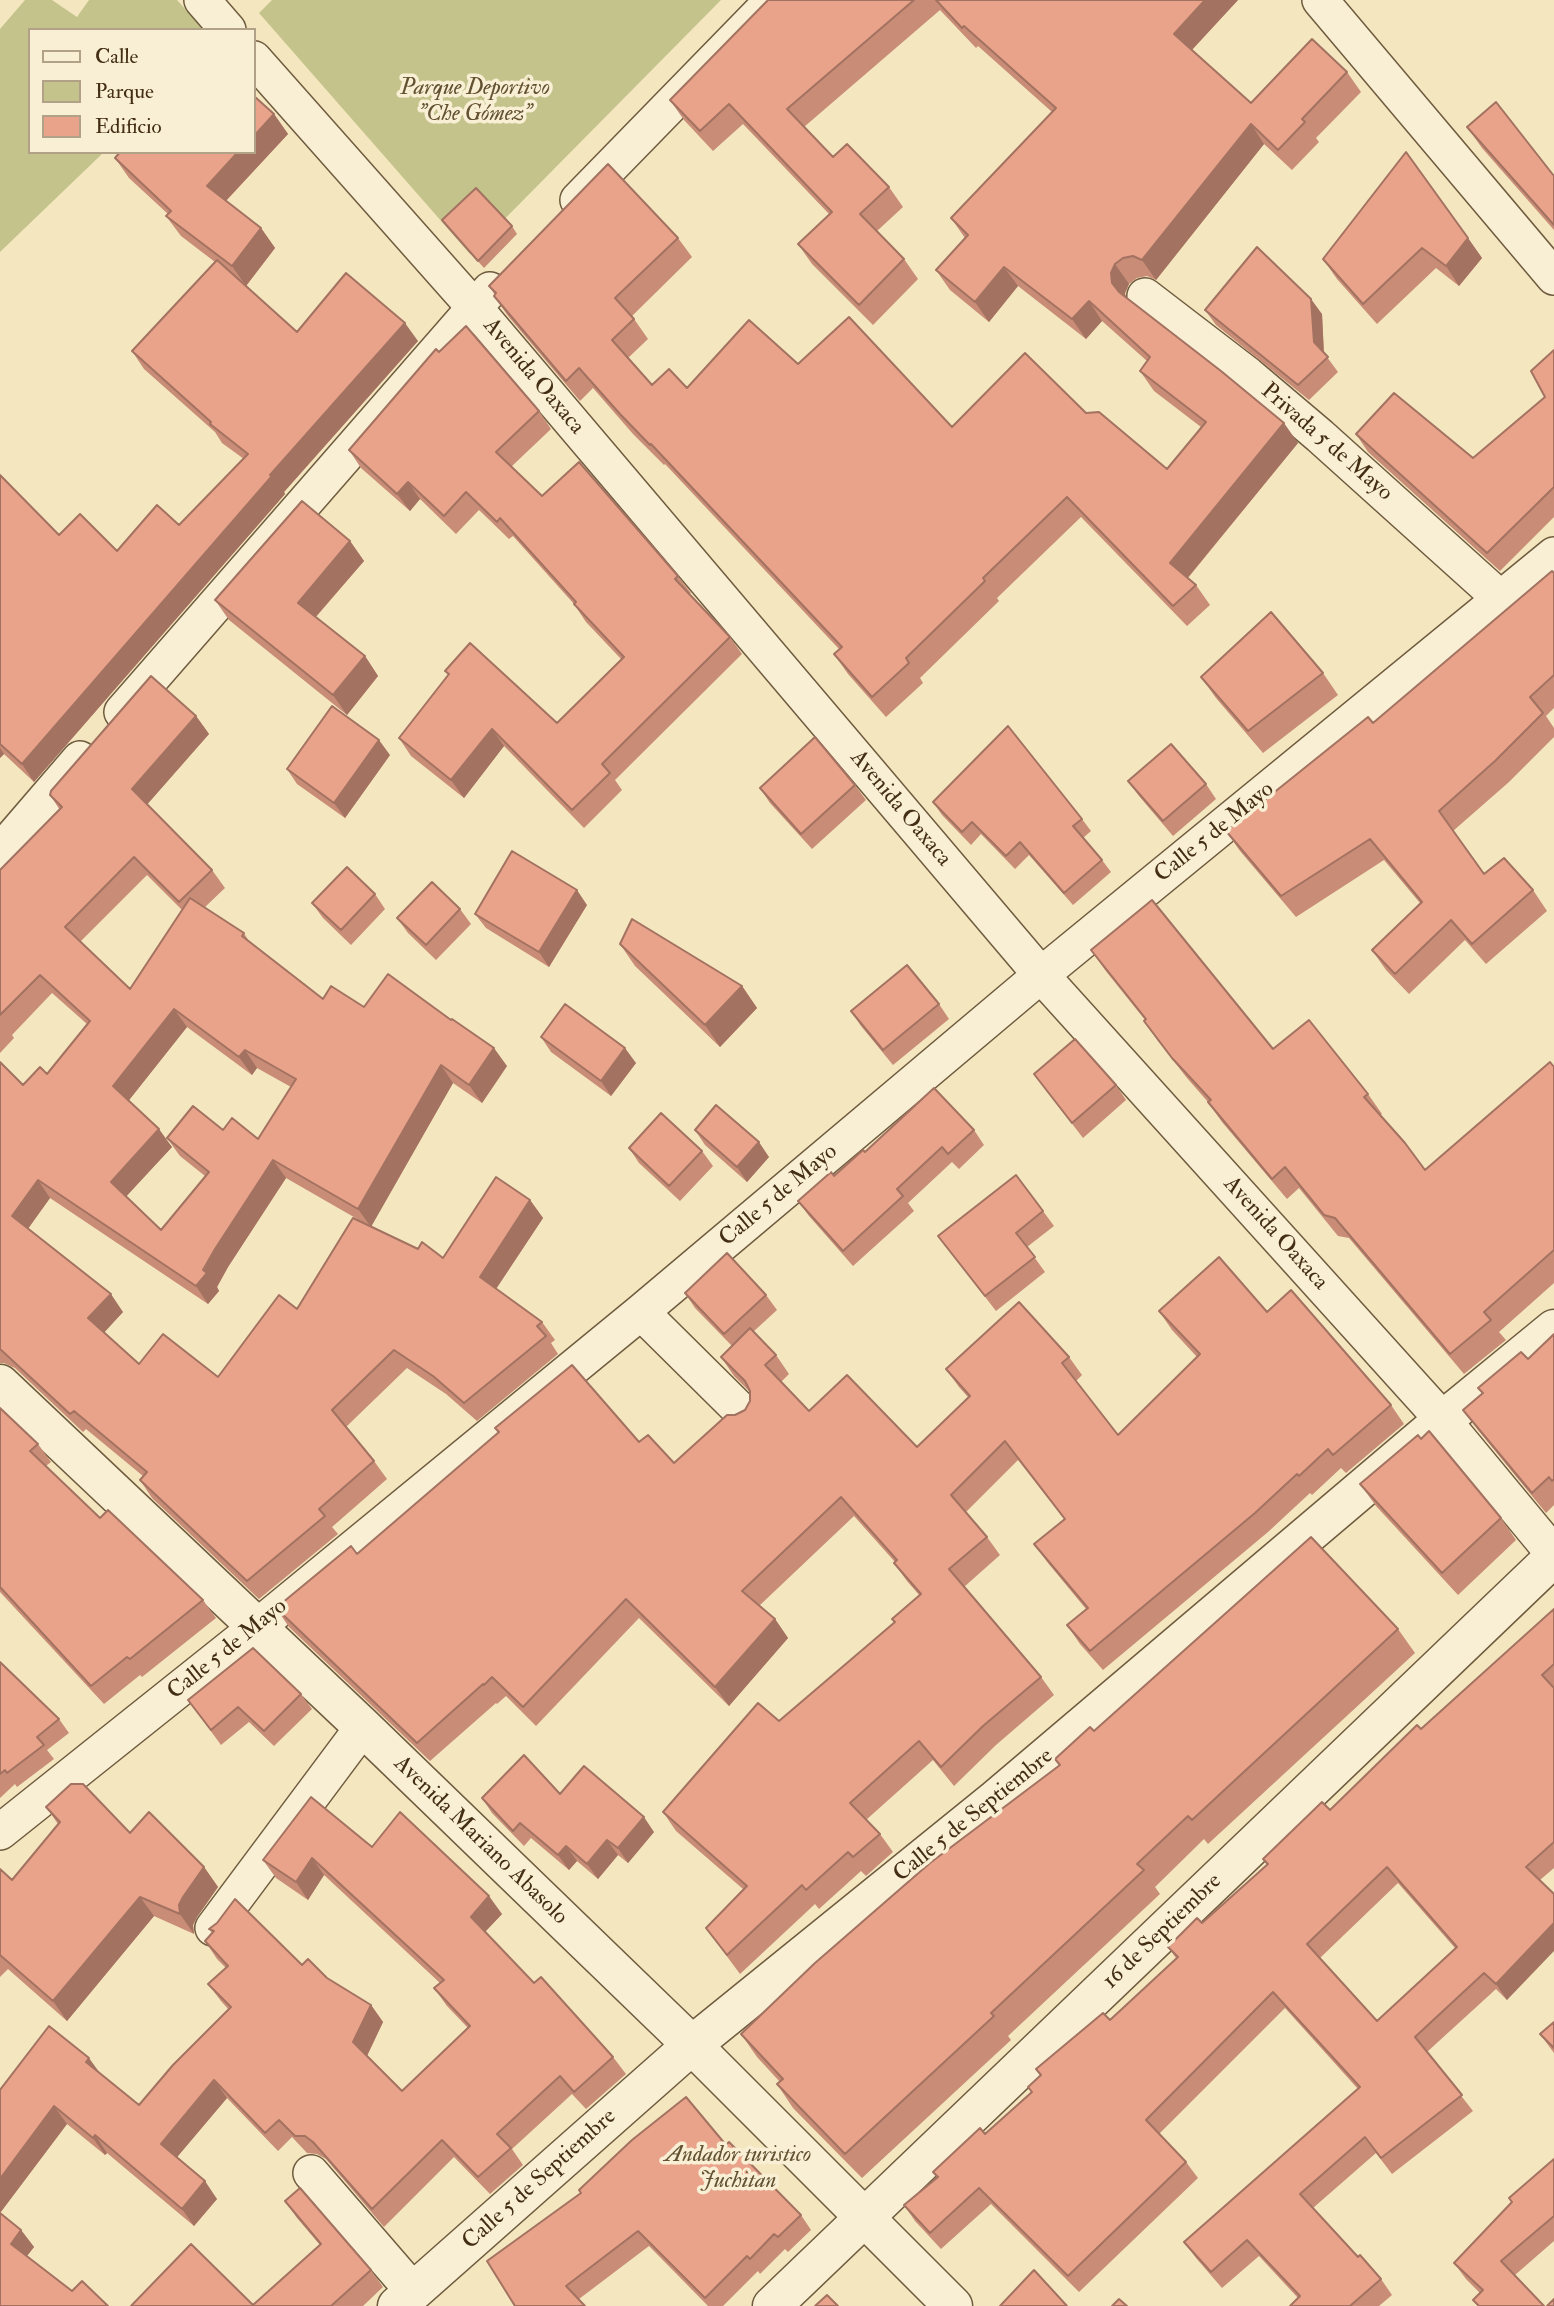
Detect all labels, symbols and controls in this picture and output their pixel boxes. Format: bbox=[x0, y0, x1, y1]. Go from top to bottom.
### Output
legend bbox=[28, 28, 256, 154]
text: Calle bbox=[95, 43, 138, 70]
park label: Parque Deportivo "Che Gómez" bbox=[400, 75, 550, 129]
text: Parque bbox=[95, 78, 154, 105]
text: Edificio bbox=[95, 113, 162, 140]
street label: Avenida Oaxaca bbox=[476, 313, 590, 441]
street label: Privada 5 de Mayo bbox=[1254, 378, 1398, 508]
street label: Avenida Oaxaca bbox=[843, 745, 957, 873]
street label: Calle 5 de Mayo bbox=[1150, 777, 1280, 889]
street label: Calle 5 de Mayo bbox=[714, 1139, 844, 1253]
street label: Avenida Oaxaca bbox=[1217, 1171, 1333, 1297]
street label: Calle 5 de Mayo bbox=[163, 1594, 293, 1706]
street label: Calle 5 de Septiembre bbox=[889, 1743, 1059, 1889]
street label: Avenida Mariano Abasolo bbox=[387, 1751, 573, 1931]
street label: 16 de Septiembre bbox=[1098, 1868, 1228, 1996]
street label: Calle 5 de Septiembre bbox=[457, 2104, 623, 2256]
park label: Andador turistico Juchitan bbox=[665, 2142, 811, 2196]

